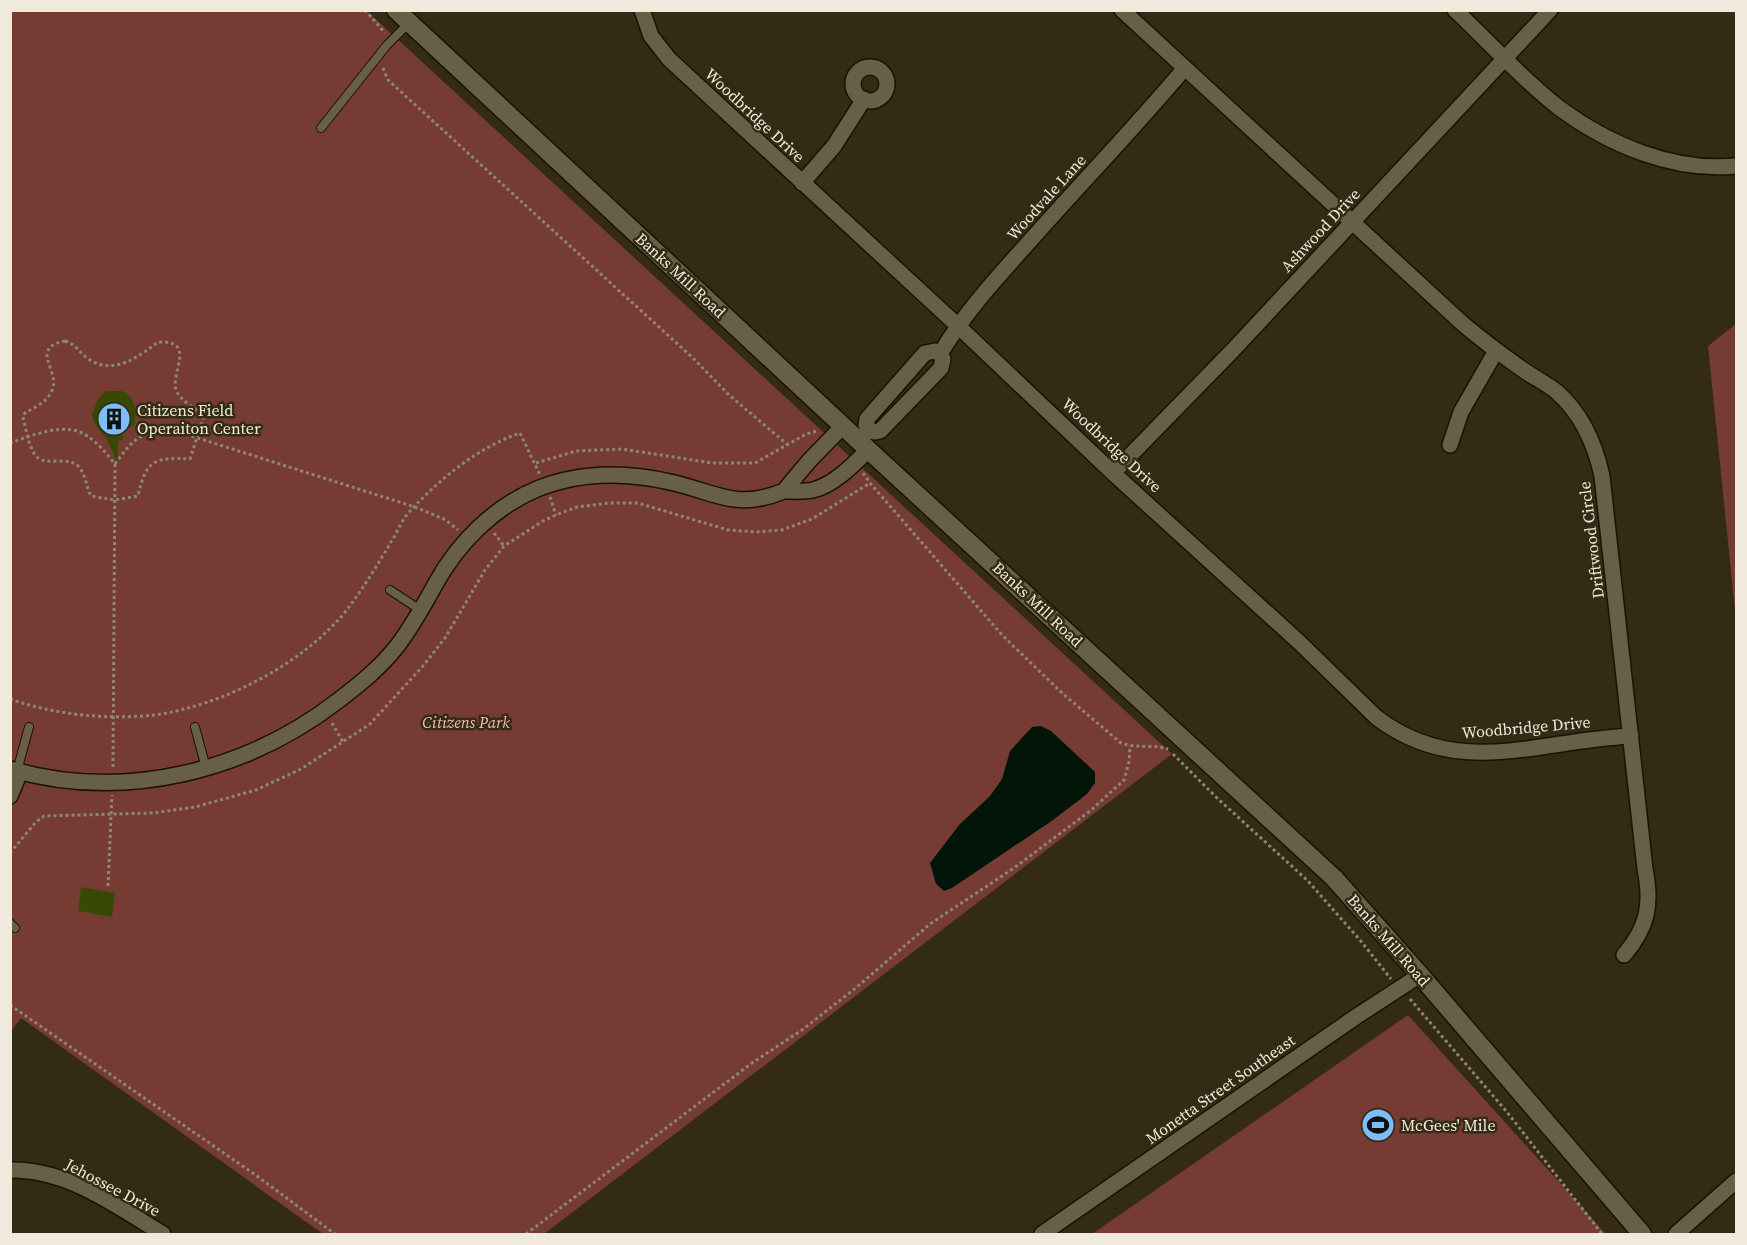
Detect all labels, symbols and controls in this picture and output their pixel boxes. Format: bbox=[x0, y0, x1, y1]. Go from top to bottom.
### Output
street label: Woodbridge Drive bbox=[700, 63, 810, 167]
street label: Woodvale Lane bbox=[1001, 149, 1091, 245]
street label: Ashwood Drive bbox=[1275, 183, 1365, 277]
street label: Banks Mill Road bbox=[631, 227, 731, 323]
street label: Woodbridge Drive bbox=[1057, 393, 1167, 497]
place label: Citizens Field Operaiton Center bbox=[137, 399, 261, 439]
building icon: Citizens Field Operaiton Center bbox=[96, 401, 132, 437]
street label: Driftwood Circle bbox=[1573, 480, 1609, 600]
street label: Banks Mill Road bbox=[988, 556, 1088, 652]
street label: Woodbridge Drive bbox=[1461, 710, 1591, 744]
park label: Citizens Park bbox=[422, 711, 510, 733]
street label: Banks Mill Road bbox=[1343, 889, 1435, 991]
street label: Monetta Street Southeast bbox=[1141, 1029, 1300, 1149]
sports icon: McGees' Mile bbox=[1360, 1107, 1396, 1143]
place label: McGees' Mile bbox=[1401, 1114, 1496, 1136]
street label: Jehossee Drive bbox=[61, 1152, 164, 1221]

